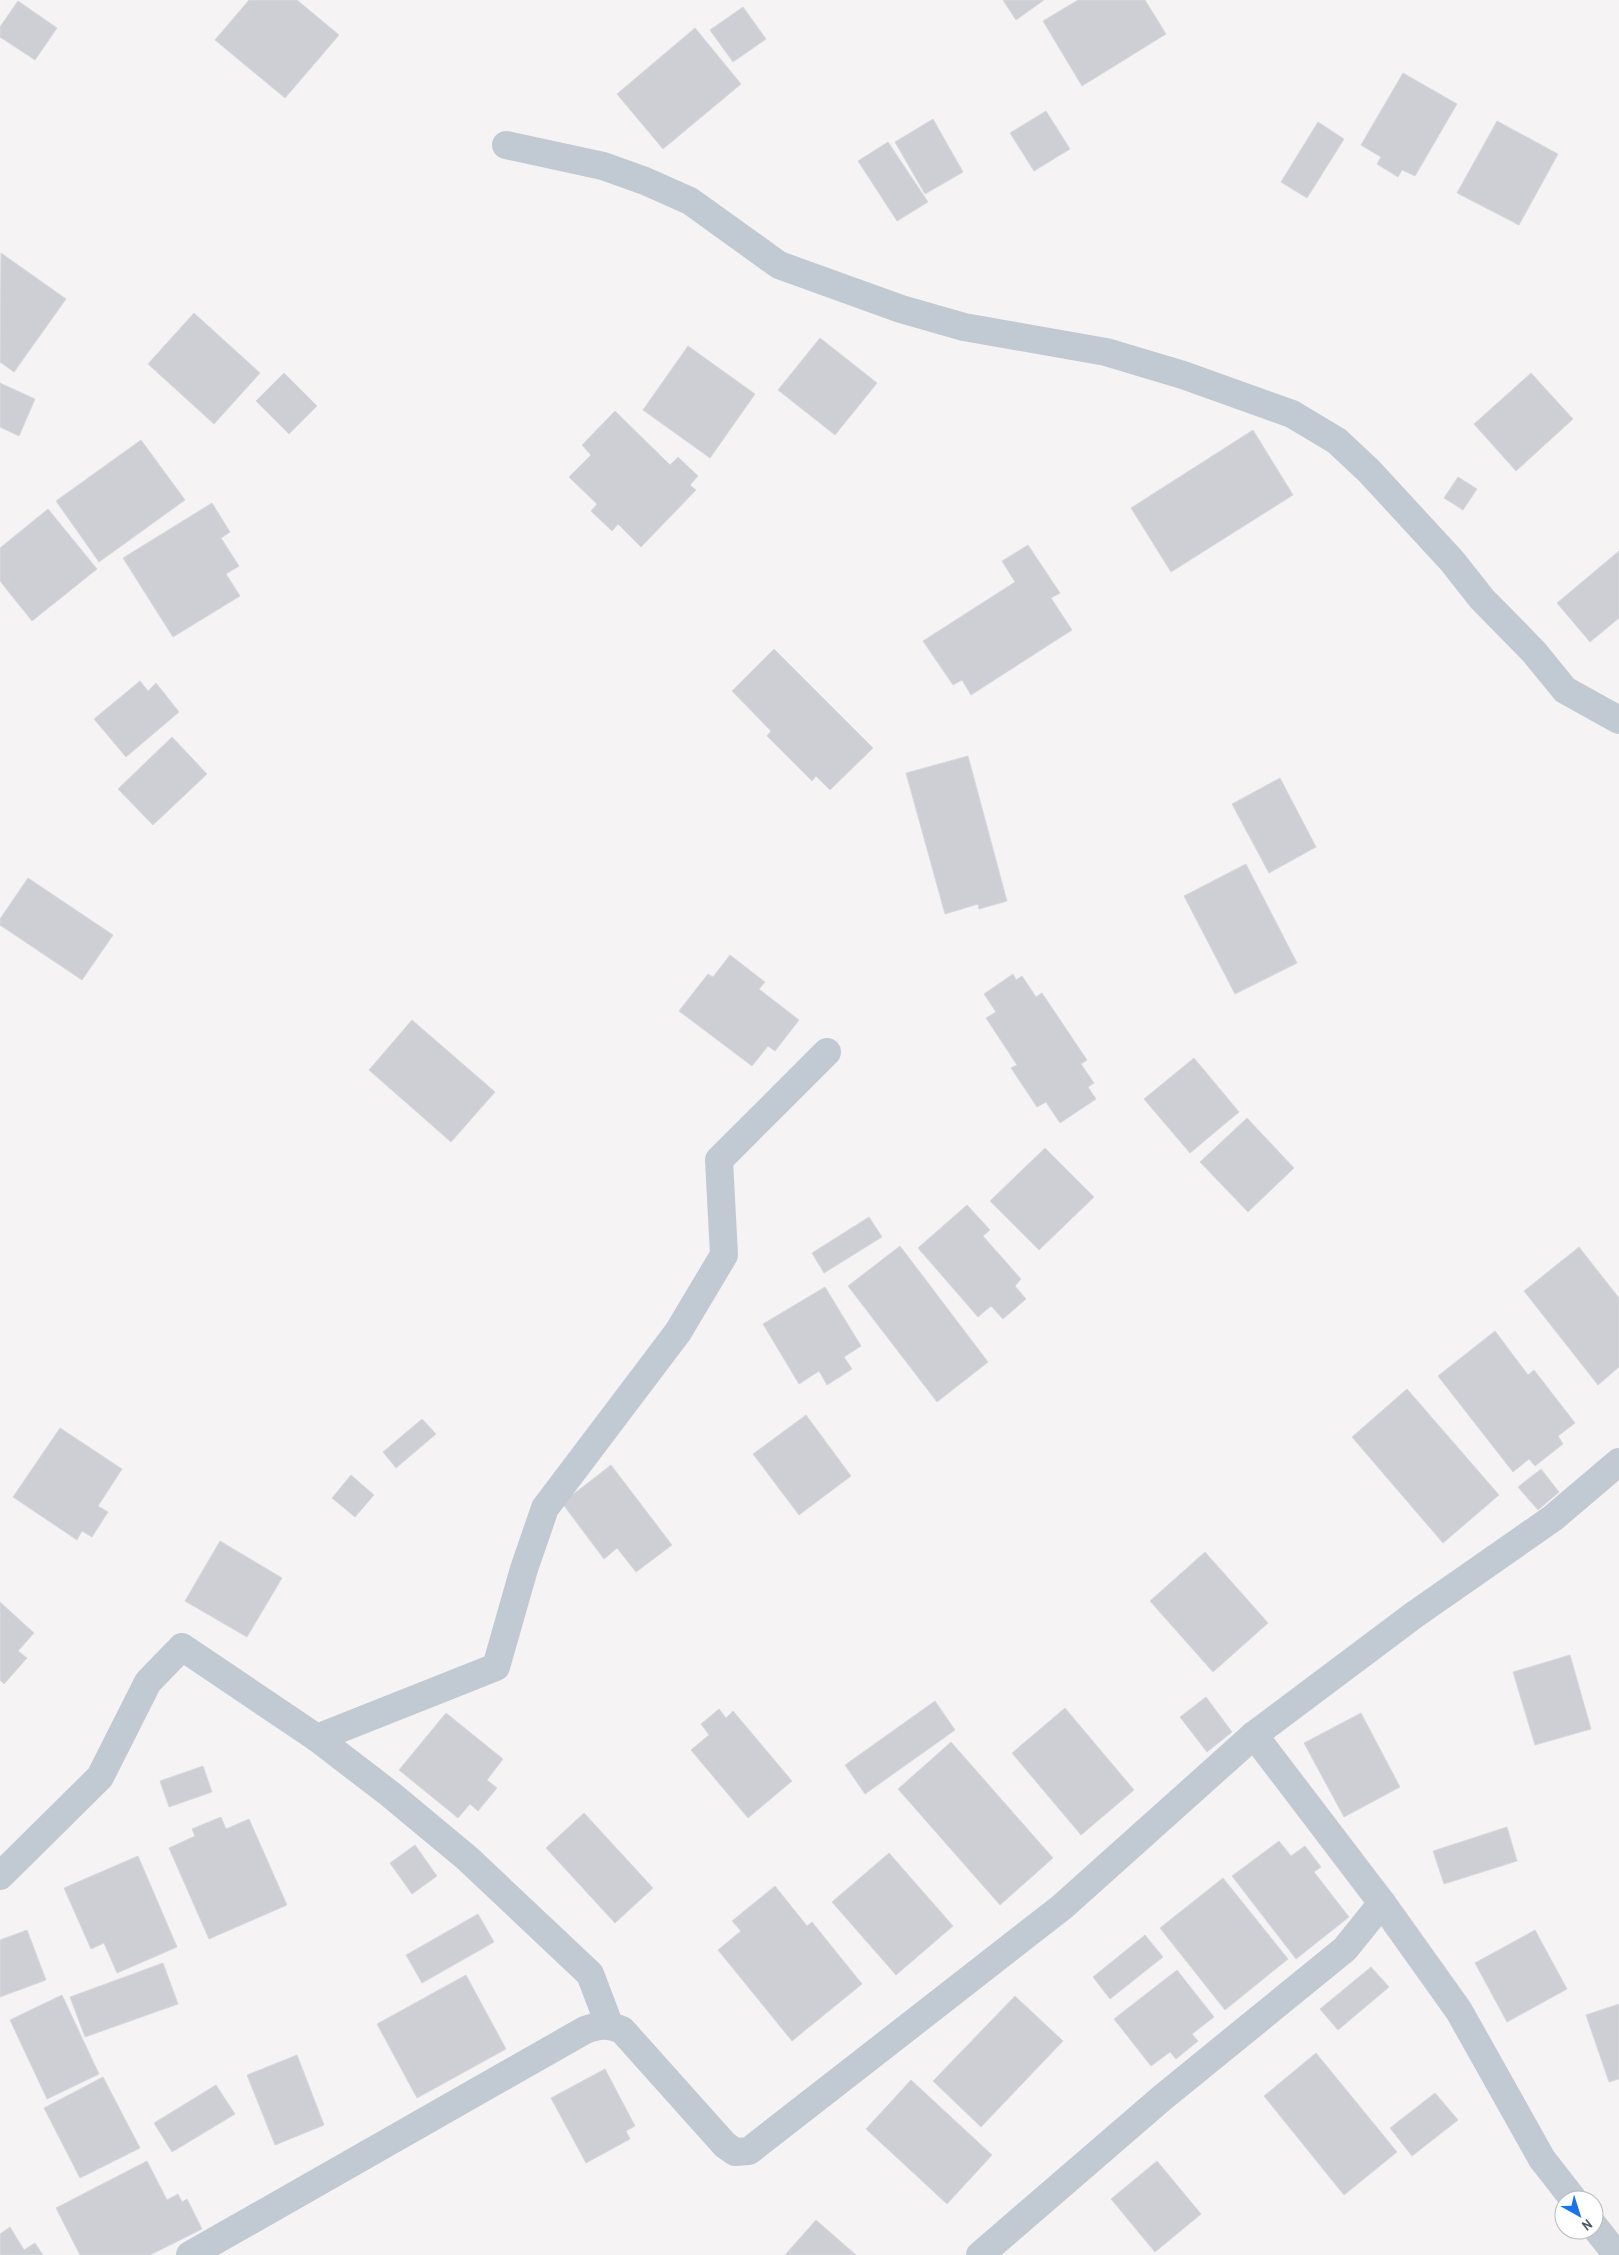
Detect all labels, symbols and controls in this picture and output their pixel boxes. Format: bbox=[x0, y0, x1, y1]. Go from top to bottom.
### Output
north arrow bbox=[1554, 2190, 1604, 2240]
text: N bbox=[1578, 2215, 1596, 2235]

